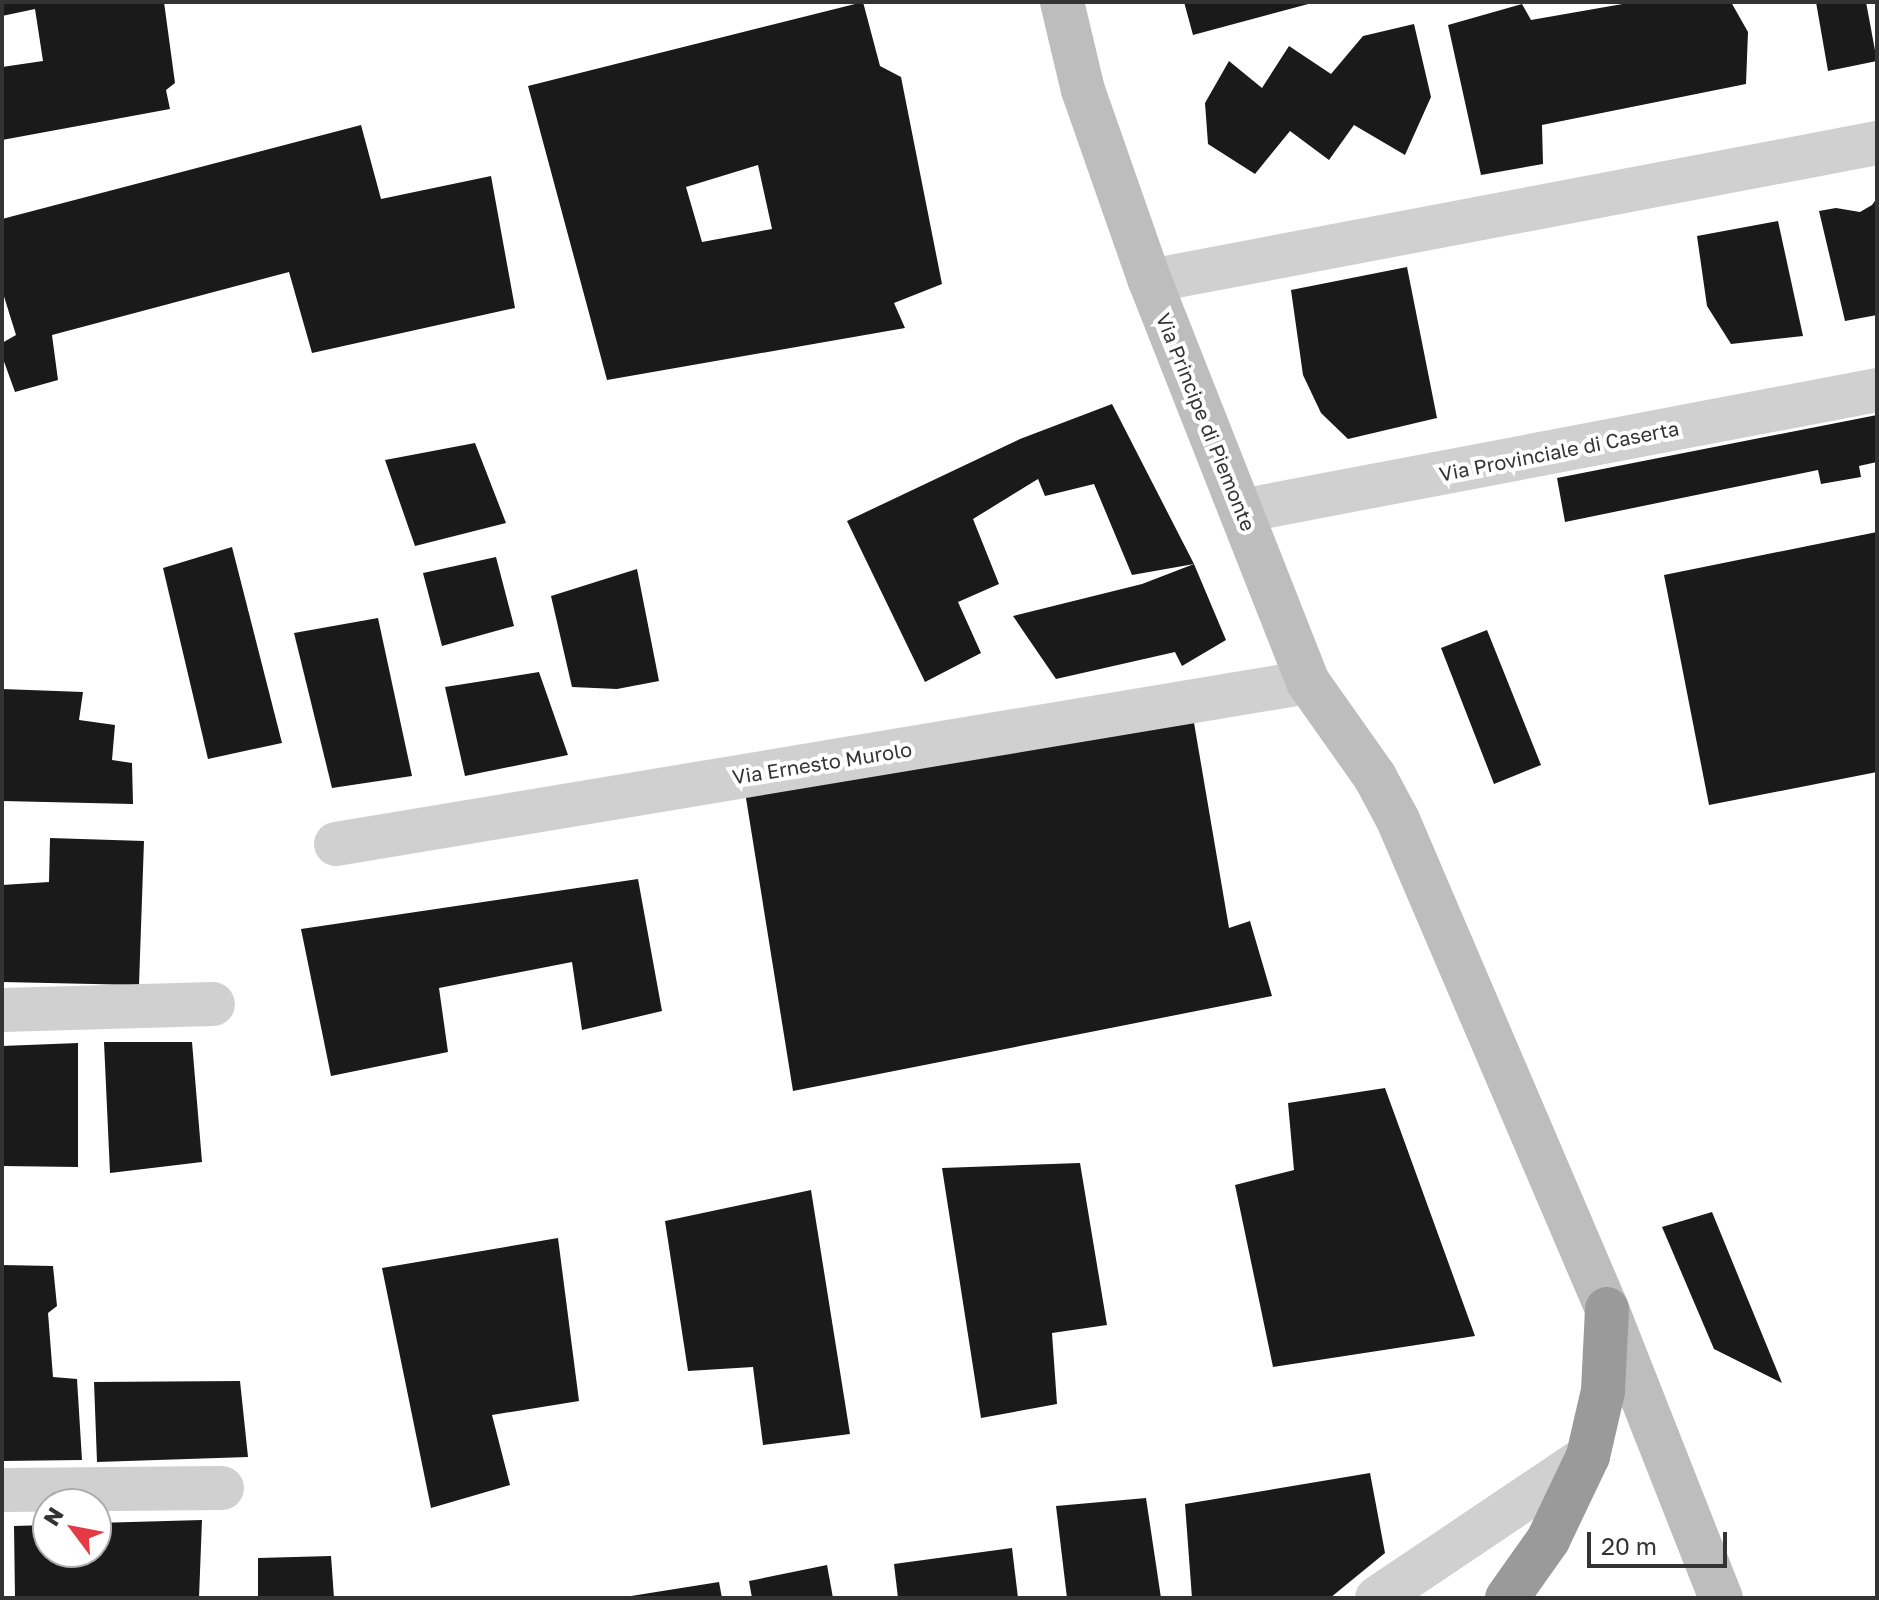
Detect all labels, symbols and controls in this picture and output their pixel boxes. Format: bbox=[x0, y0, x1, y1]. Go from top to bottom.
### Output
street label: Via Principe di Piemonte bbox=[1151, 310, 1261, 534]
street label: Via Provinciale di Caserta bbox=[1437, 416, 1681, 486]
street label: Via Ernesto Murolo bbox=[730, 737, 914, 789]
north arrow bbox=[32, 1488, 112, 1568]
text: N bbox=[37, 1502, 69, 1530]
scale bar bbox=[1591, 1516, 1731, 1566]
text: 20 m bbox=[1601, 1531, 1657, 1560]

